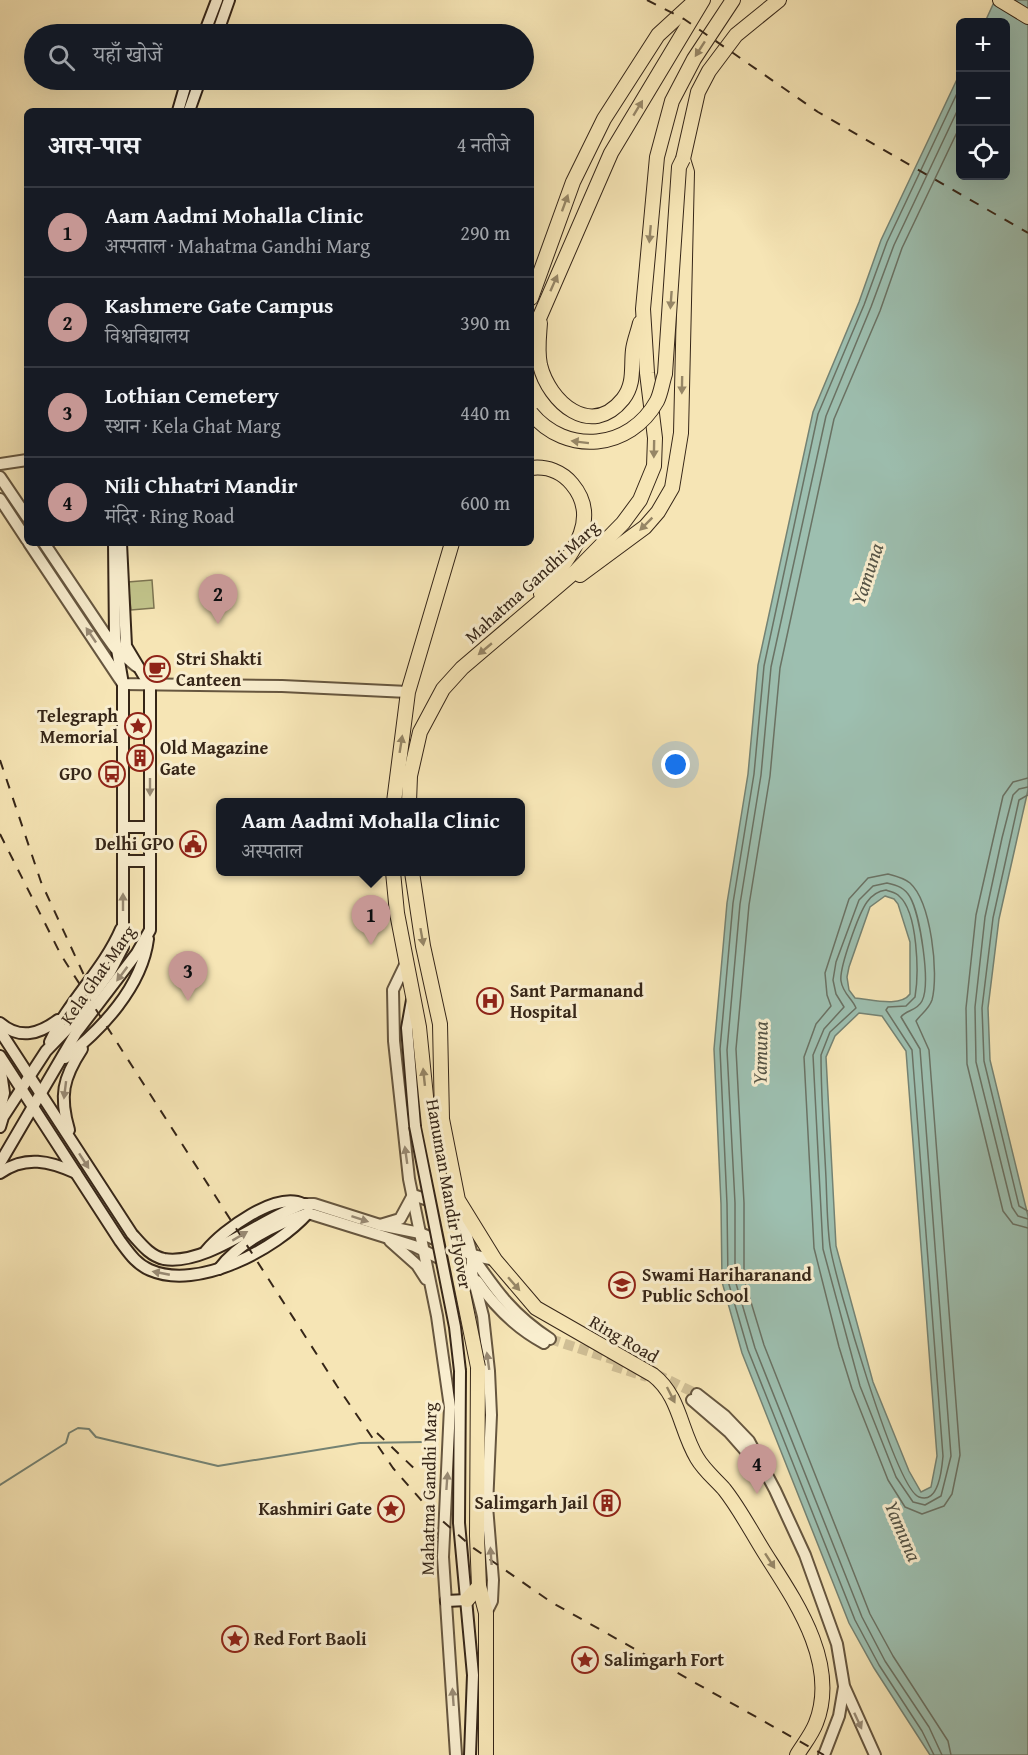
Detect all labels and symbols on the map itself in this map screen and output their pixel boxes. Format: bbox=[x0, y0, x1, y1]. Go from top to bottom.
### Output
one-way arrow bbox=[695, 41, 706, 57]
one-way arrow bbox=[633, 100, 644, 116]
one-way arrow bbox=[561, 194, 570, 212]
one-way arrow bbox=[645, 225, 655, 244]
one-way arrow bbox=[549, 274, 559, 292]
one-way arrow bbox=[666, 291, 675, 310]
one-way arrow bbox=[677, 376, 687, 395]
one-way arrow bbox=[571, 437, 590, 446]
one-way arrow bbox=[650, 440, 659, 459]
street label: Mahatma Gandhi Marg bbox=[458, 514, 605, 650]
one-way arrow bbox=[640, 517, 654, 531]
water label: Yamuna bbox=[843, 538, 890, 609]
pin: 2 bbox=[198, 574, 238, 624]
one-way arrow bbox=[85, 628, 97, 644]
one-way arrow bbox=[478, 642, 493, 655]
place label: Stri Shakti Canteen bbox=[176, 645, 262, 693]
cafe icon: Stri Shakti Canteen bbox=[142, 654, 172, 684]
place label: Telegraph Memorial bbox=[37, 702, 118, 750]
place icon: Telegraph Memorial bbox=[123, 711, 153, 741]
place label: Old Magazine Gate bbox=[160, 734, 268, 782]
one-way arrow bbox=[396, 735, 405, 754]
building icon: Old Magazine Gate bbox=[125, 743, 155, 773]
your location bbox=[661, 750, 690, 779]
bus stop icon: GPO bbox=[97, 759, 127, 789]
place label: GPO bbox=[59, 760, 92, 787]
one-way arrow bbox=[145, 777, 155, 796]
public building icon: Delhi GPO bbox=[178, 829, 208, 859]
place label: Delhi GPO bbox=[95, 830, 174, 857]
one-way arrow bbox=[118, 892, 128, 911]
pin: 1 bbox=[352, 896, 391, 945]
street label: Kela Ghat Marg bbox=[53, 920, 142, 1030]
one-way arrow bbox=[418, 928, 427, 947]
pin: 3 bbox=[168, 952, 207, 1001]
one-way arrow bbox=[117, 966, 129, 981]
place label: Sant Parmanand Hospital bbox=[510, 977, 644, 1025]
hospital icon: Sant Parmanand Hospital bbox=[475, 986, 505, 1016]
water label: Yamuna bbox=[744, 1020, 775, 1085]
one-way arrow bbox=[419, 1067, 429, 1086]
one-way arrow bbox=[60, 1080, 69, 1099]
street label: Hanuman Mandir Flyover bbox=[419, 1097, 480, 1292]
one-way arrow bbox=[401, 1146, 411, 1165]
one-way arrow bbox=[79, 1153, 90, 1169]
one-way arrow bbox=[351, 1215, 369, 1224]
one-way arrow bbox=[232, 1231, 248, 1242]
place label: Swami Hariharanand Public School bbox=[642, 1261, 813, 1309]
one-way arrow bbox=[151, 1268, 170, 1277]
school or university icon: Swami Hariharanand Public School bbox=[607, 1270, 637, 1300]
one-way arrow bbox=[507, 1276, 520, 1291]
street label: Ring Road bbox=[585, 1308, 664, 1369]
one-way arrow bbox=[483, 1351, 492, 1370]
one-way arrow bbox=[665, 1386, 675, 1404]
street label: Mahatma Gandhi Marg bbox=[413, 1402, 444, 1576]
pin: 4 bbox=[738, 1444, 777, 1494]
one-way arrow bbox=[442, 1471, 452, 1490]
building icon: Salimgarh Jail bbox=[592, 1488, 622, 1518]
place label: Salimgarh Jail bbox=[475, 1489, 588, 1516]
place icon: Kashmiri Gate bbox=[376, 1494, 406, 1524]
place label: Kashmiri Gate bbox=[258, 1495, 372, 1522]
water label: Yamuna bbox=[878, 1496, 930, 1566]
one-way arrow bbox=[487, 1546, 496, 1565]
one-way arrow bbox=[764, 1553, 775, 1569]
place icon: Red Fort Baoli bbox=[220, 1624, 250, 1654]
place label: Red Fort Baoli bbox=[254, 1625, 367, 1652]
place icon: Salimgarh Fort bbox=[570, 1645, 600, 1675]
place label: Salimgarh Fort bbox=[604, 1646, 724, 1673]
one-way arrow bbox=[448, 1687, 457, 1706]
one-way arrow bbox=[854, 1713, 863, 1730]

